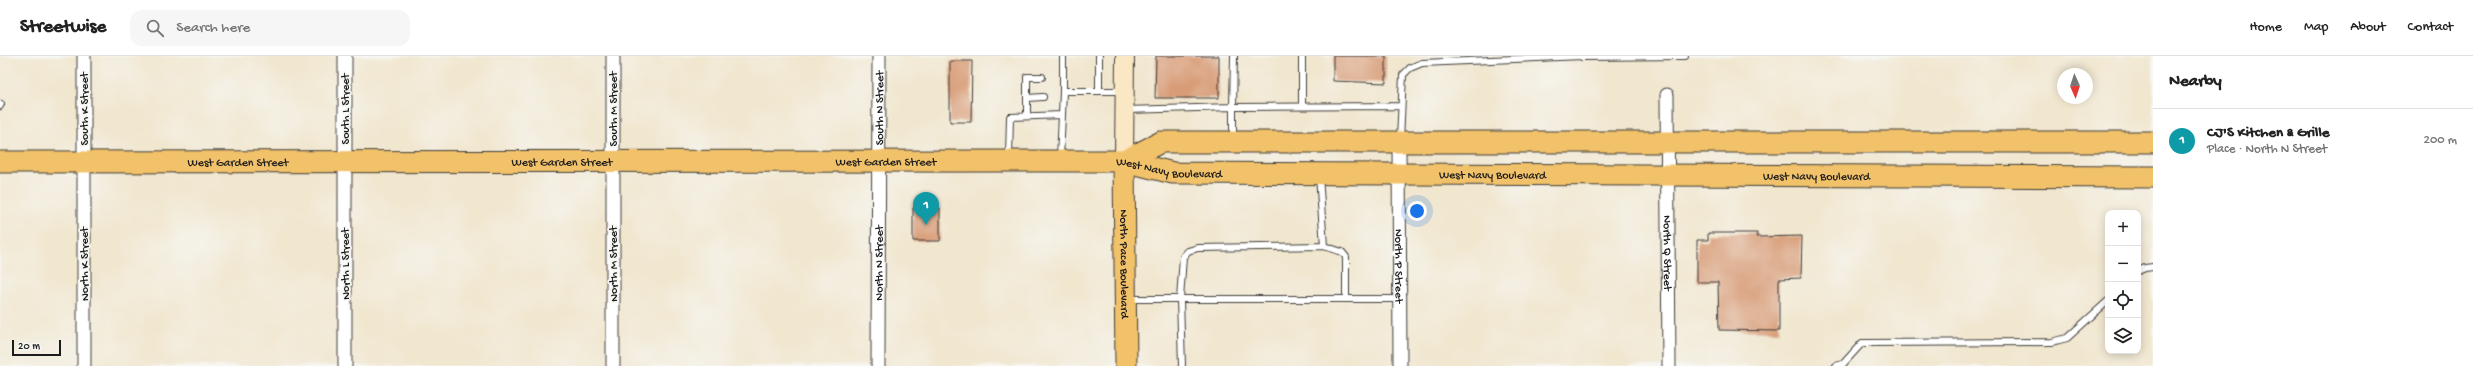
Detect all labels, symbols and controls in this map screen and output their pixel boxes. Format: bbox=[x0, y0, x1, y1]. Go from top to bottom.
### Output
search box bbox=[130, 10, 410, 46]
text: Streetwise bbox=[20, 16, 106, 39]
icon: search bbox=[144, 17, 166, 39]
text: Search here bbox=[176, 19, 250, 37]
text: Home bbox=[2250, 19, 2282, 36]
text: Map bbox=[2304, 19, 2328, 36]
text: About bbox=[2350, 19, 2386, 36]
text: Contact bbox=[2408, 19, 2453, 36]
north arrow bbox=[2057, 68, 2093, 104]
street label: South N Street bbox=[874, 70, 888, 145]
street label: South K Street bbox=[79, 71, 93, 146]
street label: South M Street bbox=[608, 71, 622, 146]
street label: South L Street bbox=[340, 72, 354, 144]
text: Nearby bbox=[2169, 72, 2222, 92]
text: CJ'S Kitchen & Grille bbox=[2207, 124, 2329, 142]
text: 1 bbox=[2179, 133, 2185, 148]
text: 200 m bbox=[2424, 133, 2457, 148]
text: Place · North N Street bbox=[2207, 142, 2327, 157]
street label: West Garden Street bbox=[512, 156, 614, 171]
street label: West Garden Street bbox=[836, 156, 938, 170]
street label: West Navy Boulevard bbox=[1116, 156, 1223, 182]
street label: West Garden Street bbox=[188, 157, 290, 171]
street label: West Navy Boulevard bbox=[1439, 169, 1547, 184]
street label: West Navy Boulevard bbox=[1763, 170, 1871, 185]
pin: 1 bbox=[913, 192, 939, 225]
your location bbox=[1407, 201, 1427, 221]
street label: North Pace Boulevard bbox=[1115, 209, 1131, 320]
map controls bbox=[2105, 210, 2141, 354]
button: + bbox=[2105, 210, 2141, 246]
street label: North Q Street bbox=[1659, 215, 1673, 292]
street label: North N Street bbox=[873, 224, 887, 301]
street label: North M Street bbox=[608, 225, 622, 302]
street label: North K Street bbox=[79, 226, 93, 301]
street label: North L Street bbox=[340, 227, 354, 300]
street label: North P Street bbox=[1390, 229, 1405, 304]
button: − bbox=[2105, 246, 2141, 282]
button: locate bbox=[2105, 282, 2141, 318]
button: layers bbox=[2105, 318, 2141, 354]
scale bar bbox=[12, 338, 61, 357]
text: 20 m bbox=[18, 341, 40, 353]

